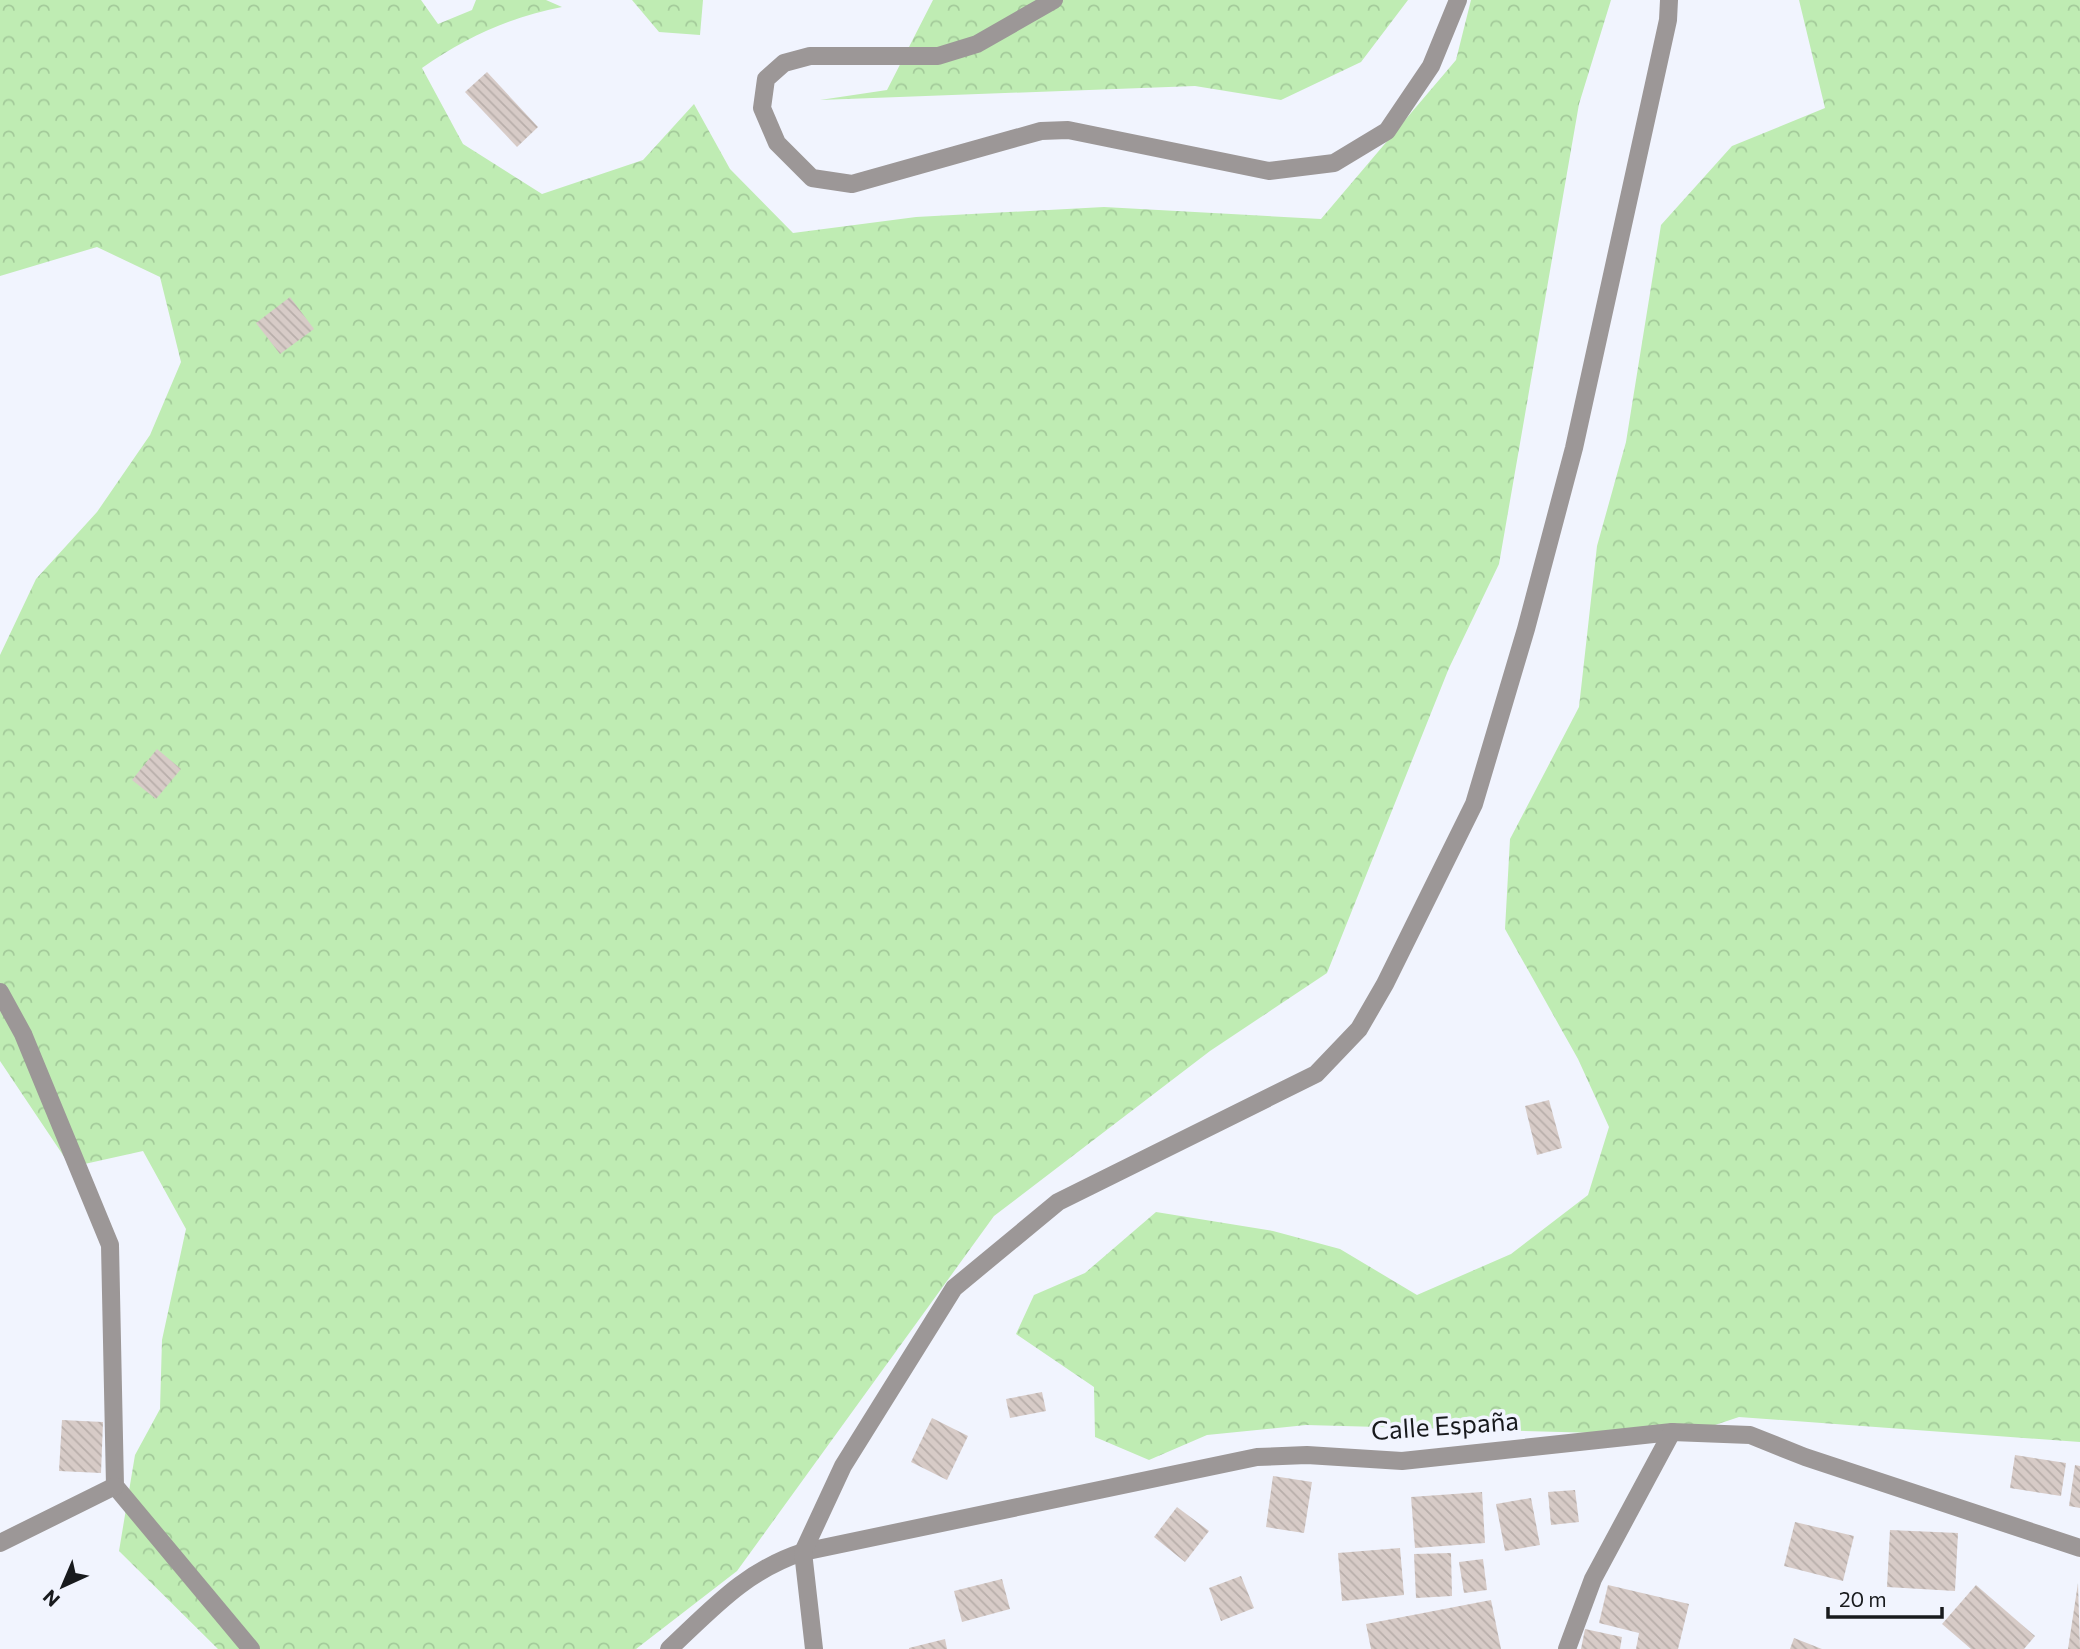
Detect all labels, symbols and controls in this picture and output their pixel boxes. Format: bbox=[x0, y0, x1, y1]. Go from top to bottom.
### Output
street label: Calle España bbox=[1370, 1404, 1520, 1445]
north arrow bbox=[28, 1551, 98, 1621]
scale bar bbox=[1828, 1576, 1942, 1620]
text: N bbox=[38, 1585, 64, 1612]
text: 20 m bbox=[1839, 1586, 1887, 1611]

